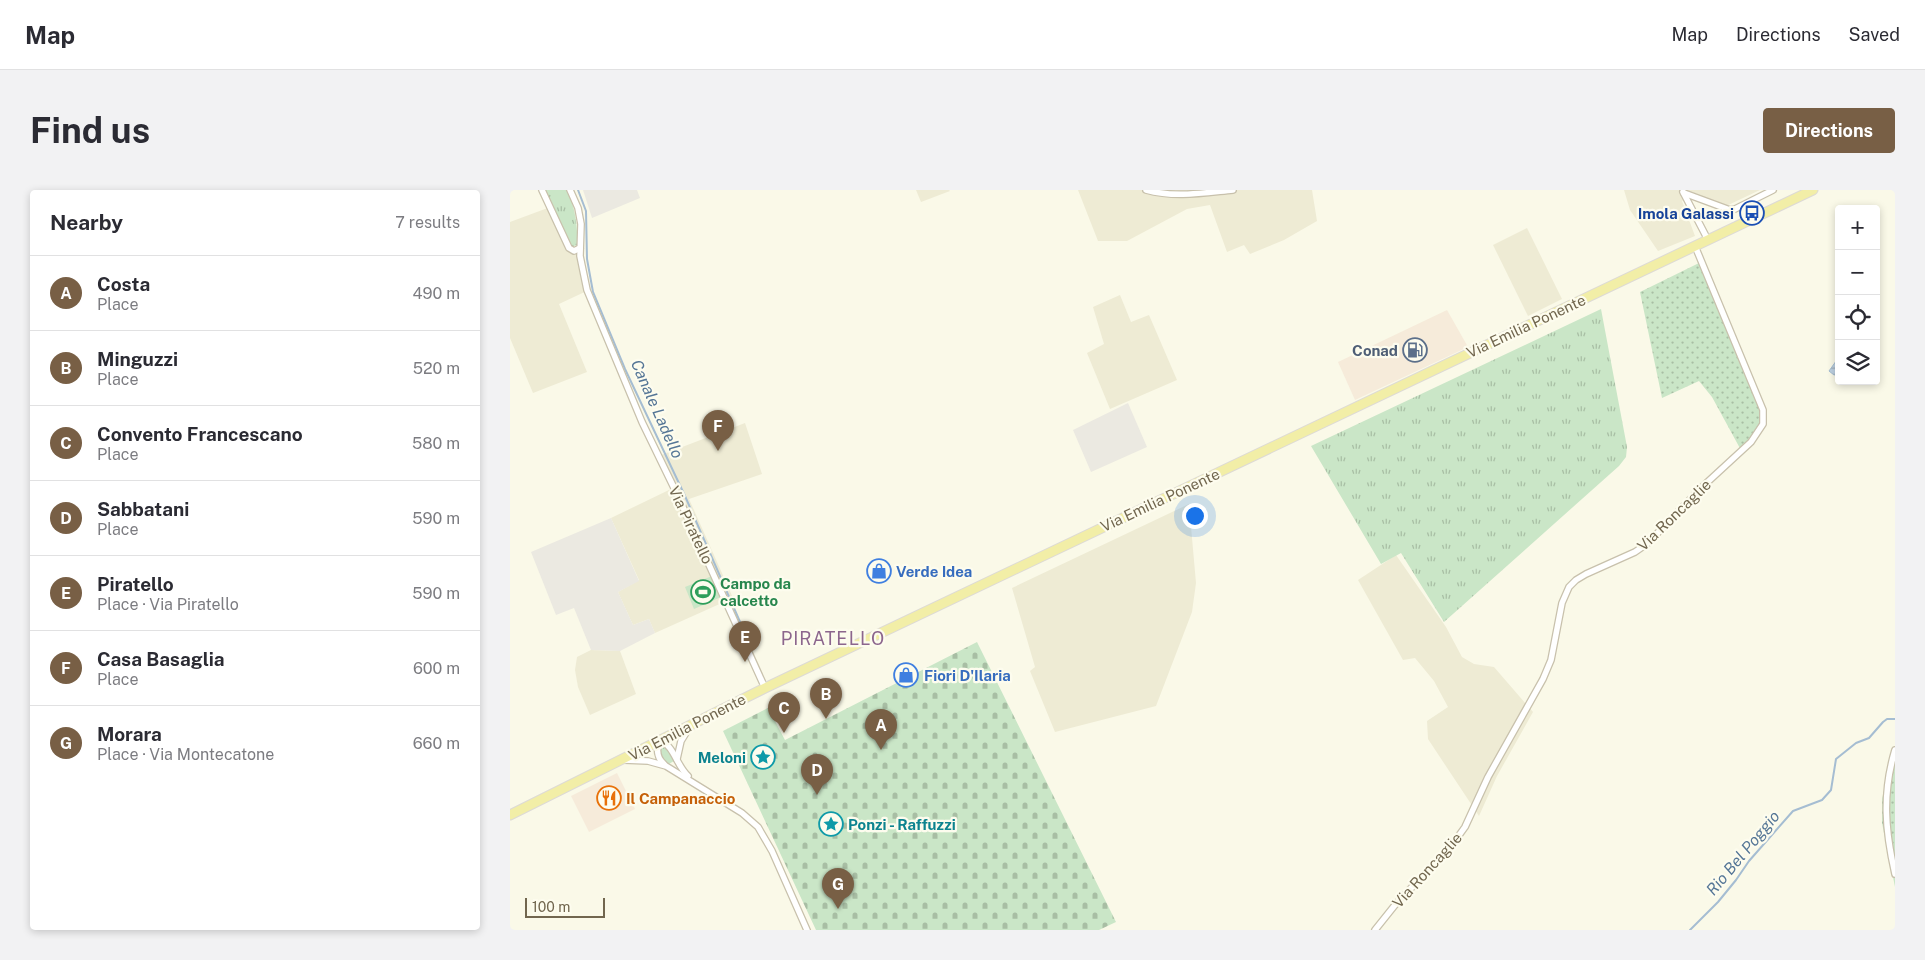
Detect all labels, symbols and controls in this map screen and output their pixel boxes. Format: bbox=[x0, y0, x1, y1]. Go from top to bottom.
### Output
text: Map bbox=[25, 21, 75, 49]
text: Map bbox=[1671, 24, 1708, 45]
text: Directions bbox=[1736, 24, 1821, 45]
text: Saved bbox=[1849, 24, 1900, 45]
button: Directions bbox=[1763, 108, 1895, 153]
text: Find us bbox=[30, 110, 150, 151]
bus stop icon: Imola Galassi bbox=[1739, 200, 1765, 226]
place label: Imola Galassi bbox=[1638, 205, 1734, 222]
map controls bbox=[1835, 205, 1880, 385]
button: + bbox=[1835, 205, 1880, 250]
text: Nearby bbox=[50, 210, 123, 235]
text: 7 results bbox=[395, 213, 460, 232]
button: − bbox=[1835, 250, 1880, 295]
text: Costa bbox=[97, 273, 150, 295]
text: A bbox=[60, 284, 72, 303]
text: 490 m bbox=[413, 284, 460, 303]
street label: Via Emilia Ponente bbox=[1464, 291, 1588, 361]
text: Place bbox=[97, 295, 139, 314]
button: locate bbox=[1835, 295, 1880, 340]
fuel station icon: Conad bbox=[1402, 337, 1428, 363]
button: layers bbox=[1835, 340, 1880, 385]
place label: Conad bbox=[1352, 342, 1398, 359]
text: Minguzzi bbox=[97, 348, 178, 370]
water label: Canale Ladello bbox=[627, 357, 687, 462]
text: B bbox=[61, 359, 71, 378]
text: 520 m bbox=[413, 359, 460, 378]
text: Place bbox=[97, 370, 139, 389]
pin: F bbox=[702, 410, 734, 451]
text: Convento Francescano bbox=[97, 423, 303, 445]
text: C bbox=[60, 434, 72, 453]
text: 580 m bbox=[412, 434, 460, 453]
text: Place bbox=[97, 445, 139, 464]
street label: Via Emilia Ponente bbox=[1098, 465, 1222, 535]
street label: Via Roncaglie bbox=[1634, 476, 1714, 554]
street label: Via Piratello bbox=[666, 483, 716, 567]
text: Sabbatani bbox=[97, 498, 189, 520]
your location bbox=[1182, 503, 1208, 529]
text: D bbox=[60, 509, 72, 528]
text: 590 m bbox=[412, 509, 460, 528]
text: Place bbox=[97, 520, 139, 539]
shop icon: Verde Idea bbox=[866, 558, 892, 584]
place label: Verde Idea bbox=[896, 563, 972, 580]
text: Piratello bbox=[97, 573, 174, 595]
place label: Campo da calcetto bbox=[720, 575, 791, 609]
sports icon: Campo da calcetto bbox=[690, 579, 716, 605]
text: E bbox=[61, 584, 71, 603]
text: 590 m bbox=[412, 584, 460, 603]
text: Place · Via Piratello bbox=[97, 595, 239, 614]
pin: E bbox=[729, 621, 761, 662]
district label: PIRATELLO bbox=[781, 628, 885, 649]
text: Casa Basaglia bbox=[97, 648, 225, 670]
text: F bbox=[61, 659, 71, 678]
text: 600 m bbox=[413, 659, 460, 678]
shop icon: Fiori D'Ilaria bbox=[893, 662, 919, 688]
place label: Fiori D'Ilaria bbox=[924, 667, 1011, 684]
text: Place bbox=[97, 670, 139, 689]
pin: B bbox=[810, 678, 842, 719]
street label: Via Emilia Ponente bbox=[626, 690, 748, 764]
pin: C bbox=[768, 692, 800, 733]
pin: A bbox=[865, 709, 897, 750]
text: Morara bbox=[97, 723, 162, 745]
text: G bbox=[60, 734, 72, 753]
text: 660 m bbox=[413, 734, 460, 753]
place icon: Meloni bbox=[750, 744, 776, 770]
text: Place · Via Montecatone bbox=[97, 745, 274, 764]
place label: Meloni bbox=[698, 749, 746, 766]
pin: D bbox=[801, 754, 833, 795]
restaurant icon: Il Campanaccio bbox=[596, 785, 622, 811]
place label: Il Campanaccio bbox=[626, 790, 736, 807]
water label: Rio Bel Poggio bbox=[1702, 807, 1784, 899]
place icon: Ponzi - Raffuzzi bbox=[818, 811, 844, 837]
place label: Ponzi - Raffuzzi bbox=[848, 816, 956, 833]
street label: Via Roncaglie bbox=[1389, 829, 1465, 911]
pin: G bbox=[822, 868, 854, 909]
scale bar bbox=[525, 895, 605, 918]
text: 100 m bbox=[532, 899, 570, 915]

